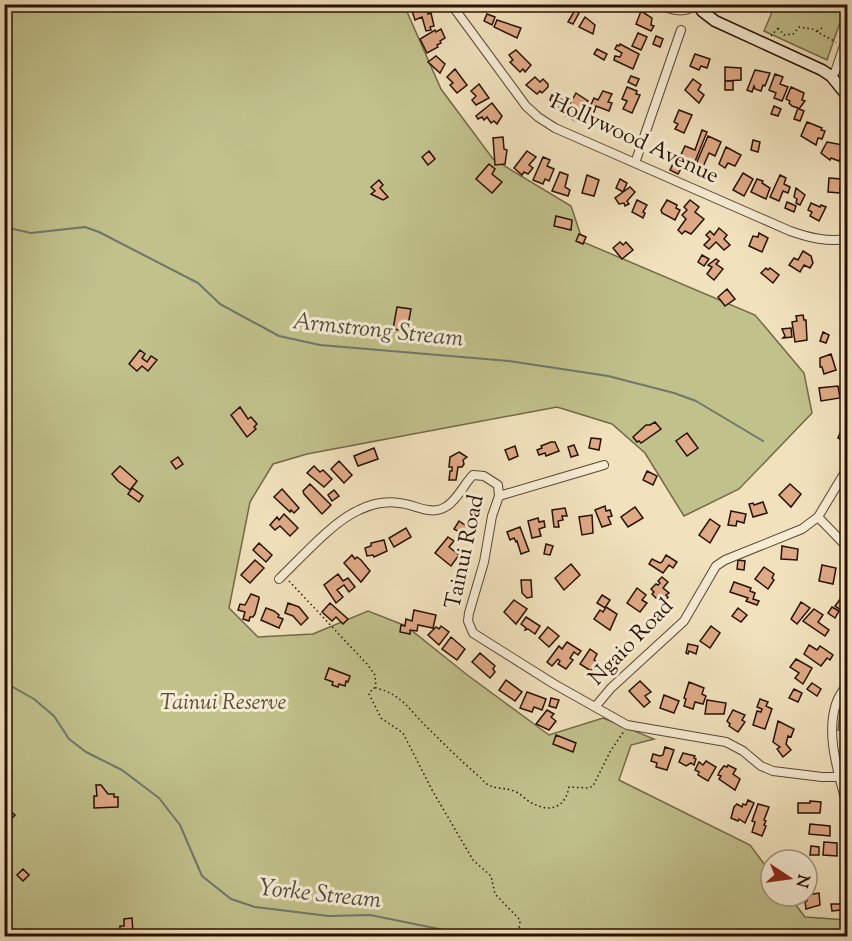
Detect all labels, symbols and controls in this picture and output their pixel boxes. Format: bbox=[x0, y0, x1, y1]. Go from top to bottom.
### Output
street label: Hollywood Avenue bbox=[544, 87, 724, 193]
water label: Armstrong Stream bbox=[291, 305, 465, 357]
street label: Tainui Road bbox=[438, 492, 494, 612]
street label: Ngaio Road bbox=[582, 592, 682, 694]
park label: Tainui Reserve bbox=[160, 688, 287, 720]
north arrow bbox=[759, 848, 819, 908]
water label: Yorke Stream bbox=[257, 872, 383, 918]
text: N bbox=[788, 872, 814, 890]

